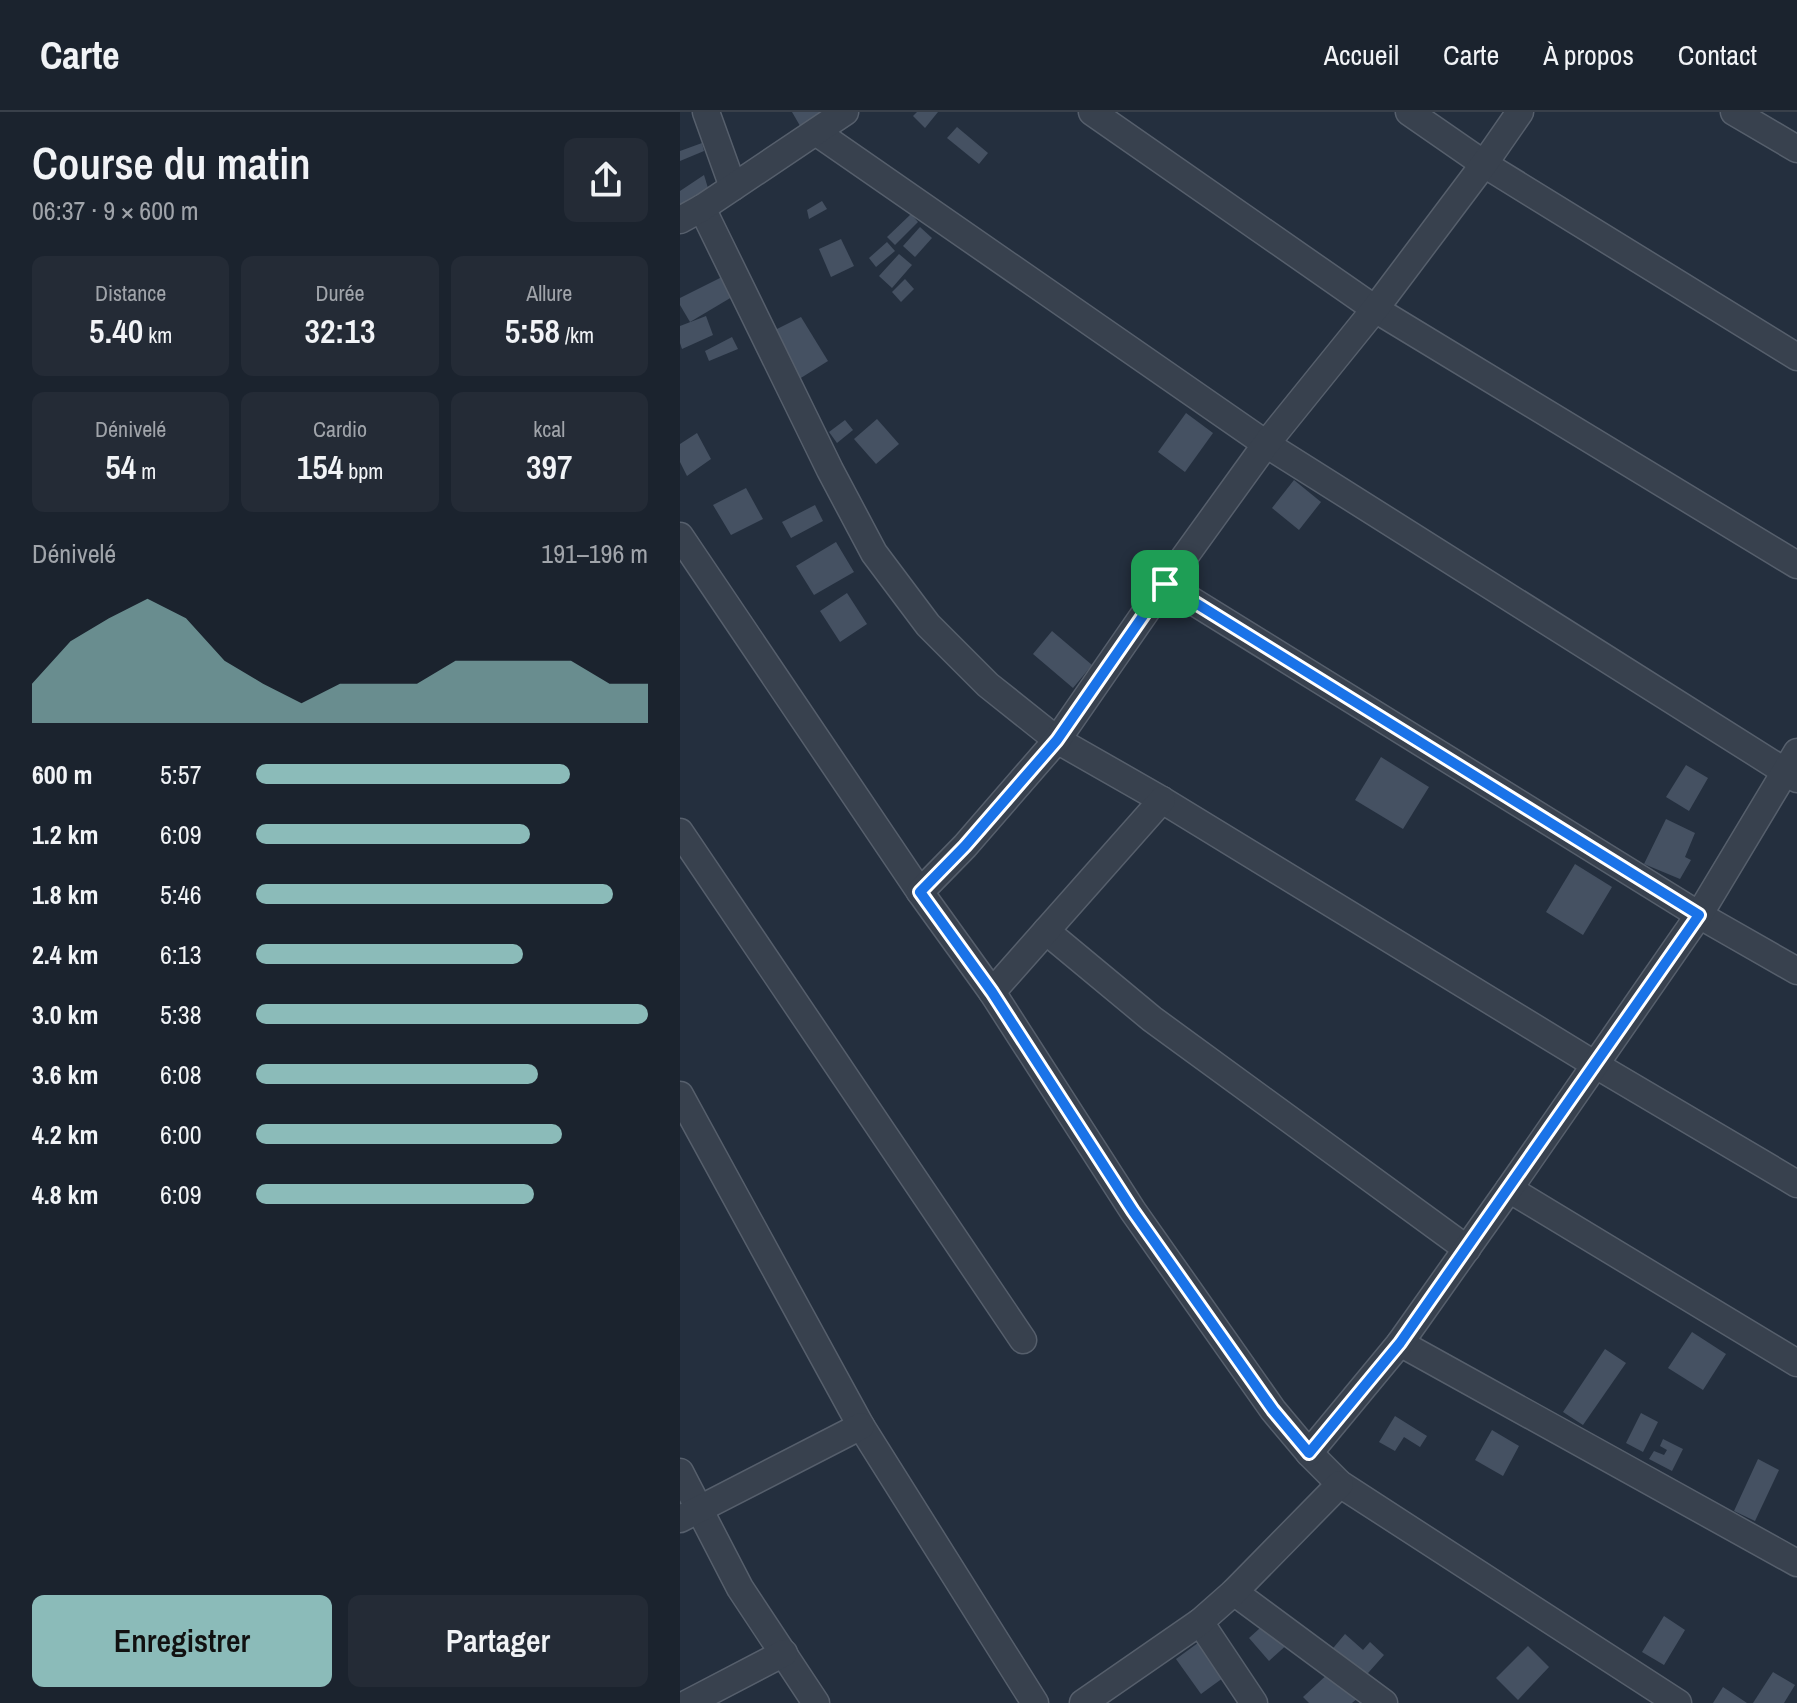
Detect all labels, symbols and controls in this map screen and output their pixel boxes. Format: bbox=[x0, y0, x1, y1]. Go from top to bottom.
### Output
text: Carte bbox=[40, 30, 120, 81]
text: Accueil bbox=[1324, 36, 1399, 74]
text: Carte bbox=[1443, 36, 1499, 74]
text: À propos bbox=[1543, 36, 1634, 74]
text: Contact bbox=[1678, 36, 1757, 74]
text: Course du matin bbox=[32, 133, 311, 193]
button: share bbox=[564, 138, 648, 222]
text: 06:37 · 9 × 600 m bbox=[32, 193, 199, 228]
text: Distance bbox=[95, 278, 166, 308]
text: Durée bbox=[315, 278, 365, 308]
text: Allure bbox=[526, 278, 572, 308]
text: 5.40 bbox=[89, 308, 143, 354]
text: 32:13 bbox=[305, 308, 375, 354]
text: 5:58 bbox=[505, 308, 560, 354]
text: km bbox=[143, 320, 172, 350]
text: /km bbox=[560, 320, 594, 350]
text: Dénivelé bbox=[95, 414, 166, 444]
text: Cardio bbox=[313, 414, 367, 444]
text: kcal bbox=[533, 414, 565, 444]
text: 54 bbox=[105, 444, 136, 490]
text: 154 bbox=[297, 444, 343, 490]
text: 397 bbox=[526, 444, 573, 490]
text: m bbox=[136, 456, 156, 486]
text: bpm bbox=[343, 456, 383, 486]
text: Dénivelé bbox=[32, 536, 116, 571]
text: 191–196 m bbox=[541, 536, 648, 571]
pin bbox=[1131, 550, 1199, 618]
icon: arrive bbox=[1143, 562, 1187, 606]
text: 600 m bbox=[32, 757, 92, 792]
text: 5:57 bbox=[160, 757, 202, 792]
text: 1.2 km bbox=[32, 817, 98, 852]
text: 6:09 bbox=[160, 817, 202, 852]
text: 1.8 km bbox=[32, 877, 98, 912]
text: 5:46 bbox=[160, 877, 202, 912]
text: 2.4 km bbox=[32, 937, 98, 972]
text: 6:13 bbox=[160, 937, 202, 972]
text: 3.0 km bbox=[32, 997, 98, 1032]
text: 5:38 bbox=[160, 997, 202, 1032]
text: 3.6 km bbox=[32, 1057, 98, 1092]
text: 6:08 bbox=[160, 1057, 202, 1092]
text: 4.2 km bbox=[32, 1117, 98, 1152]
text: 6:00 bbox=[160, 1117, 202, 1152]
text: 4.8 km bbox=[32, 1177, 98, 1212]
text: 6:09 bbox=[160, 1177, 202, 1212]
button: Enregistrer bbox=[32, 1595, 332, 1687]
button: Partager bbox=[348, 1595, 648, 1687]

